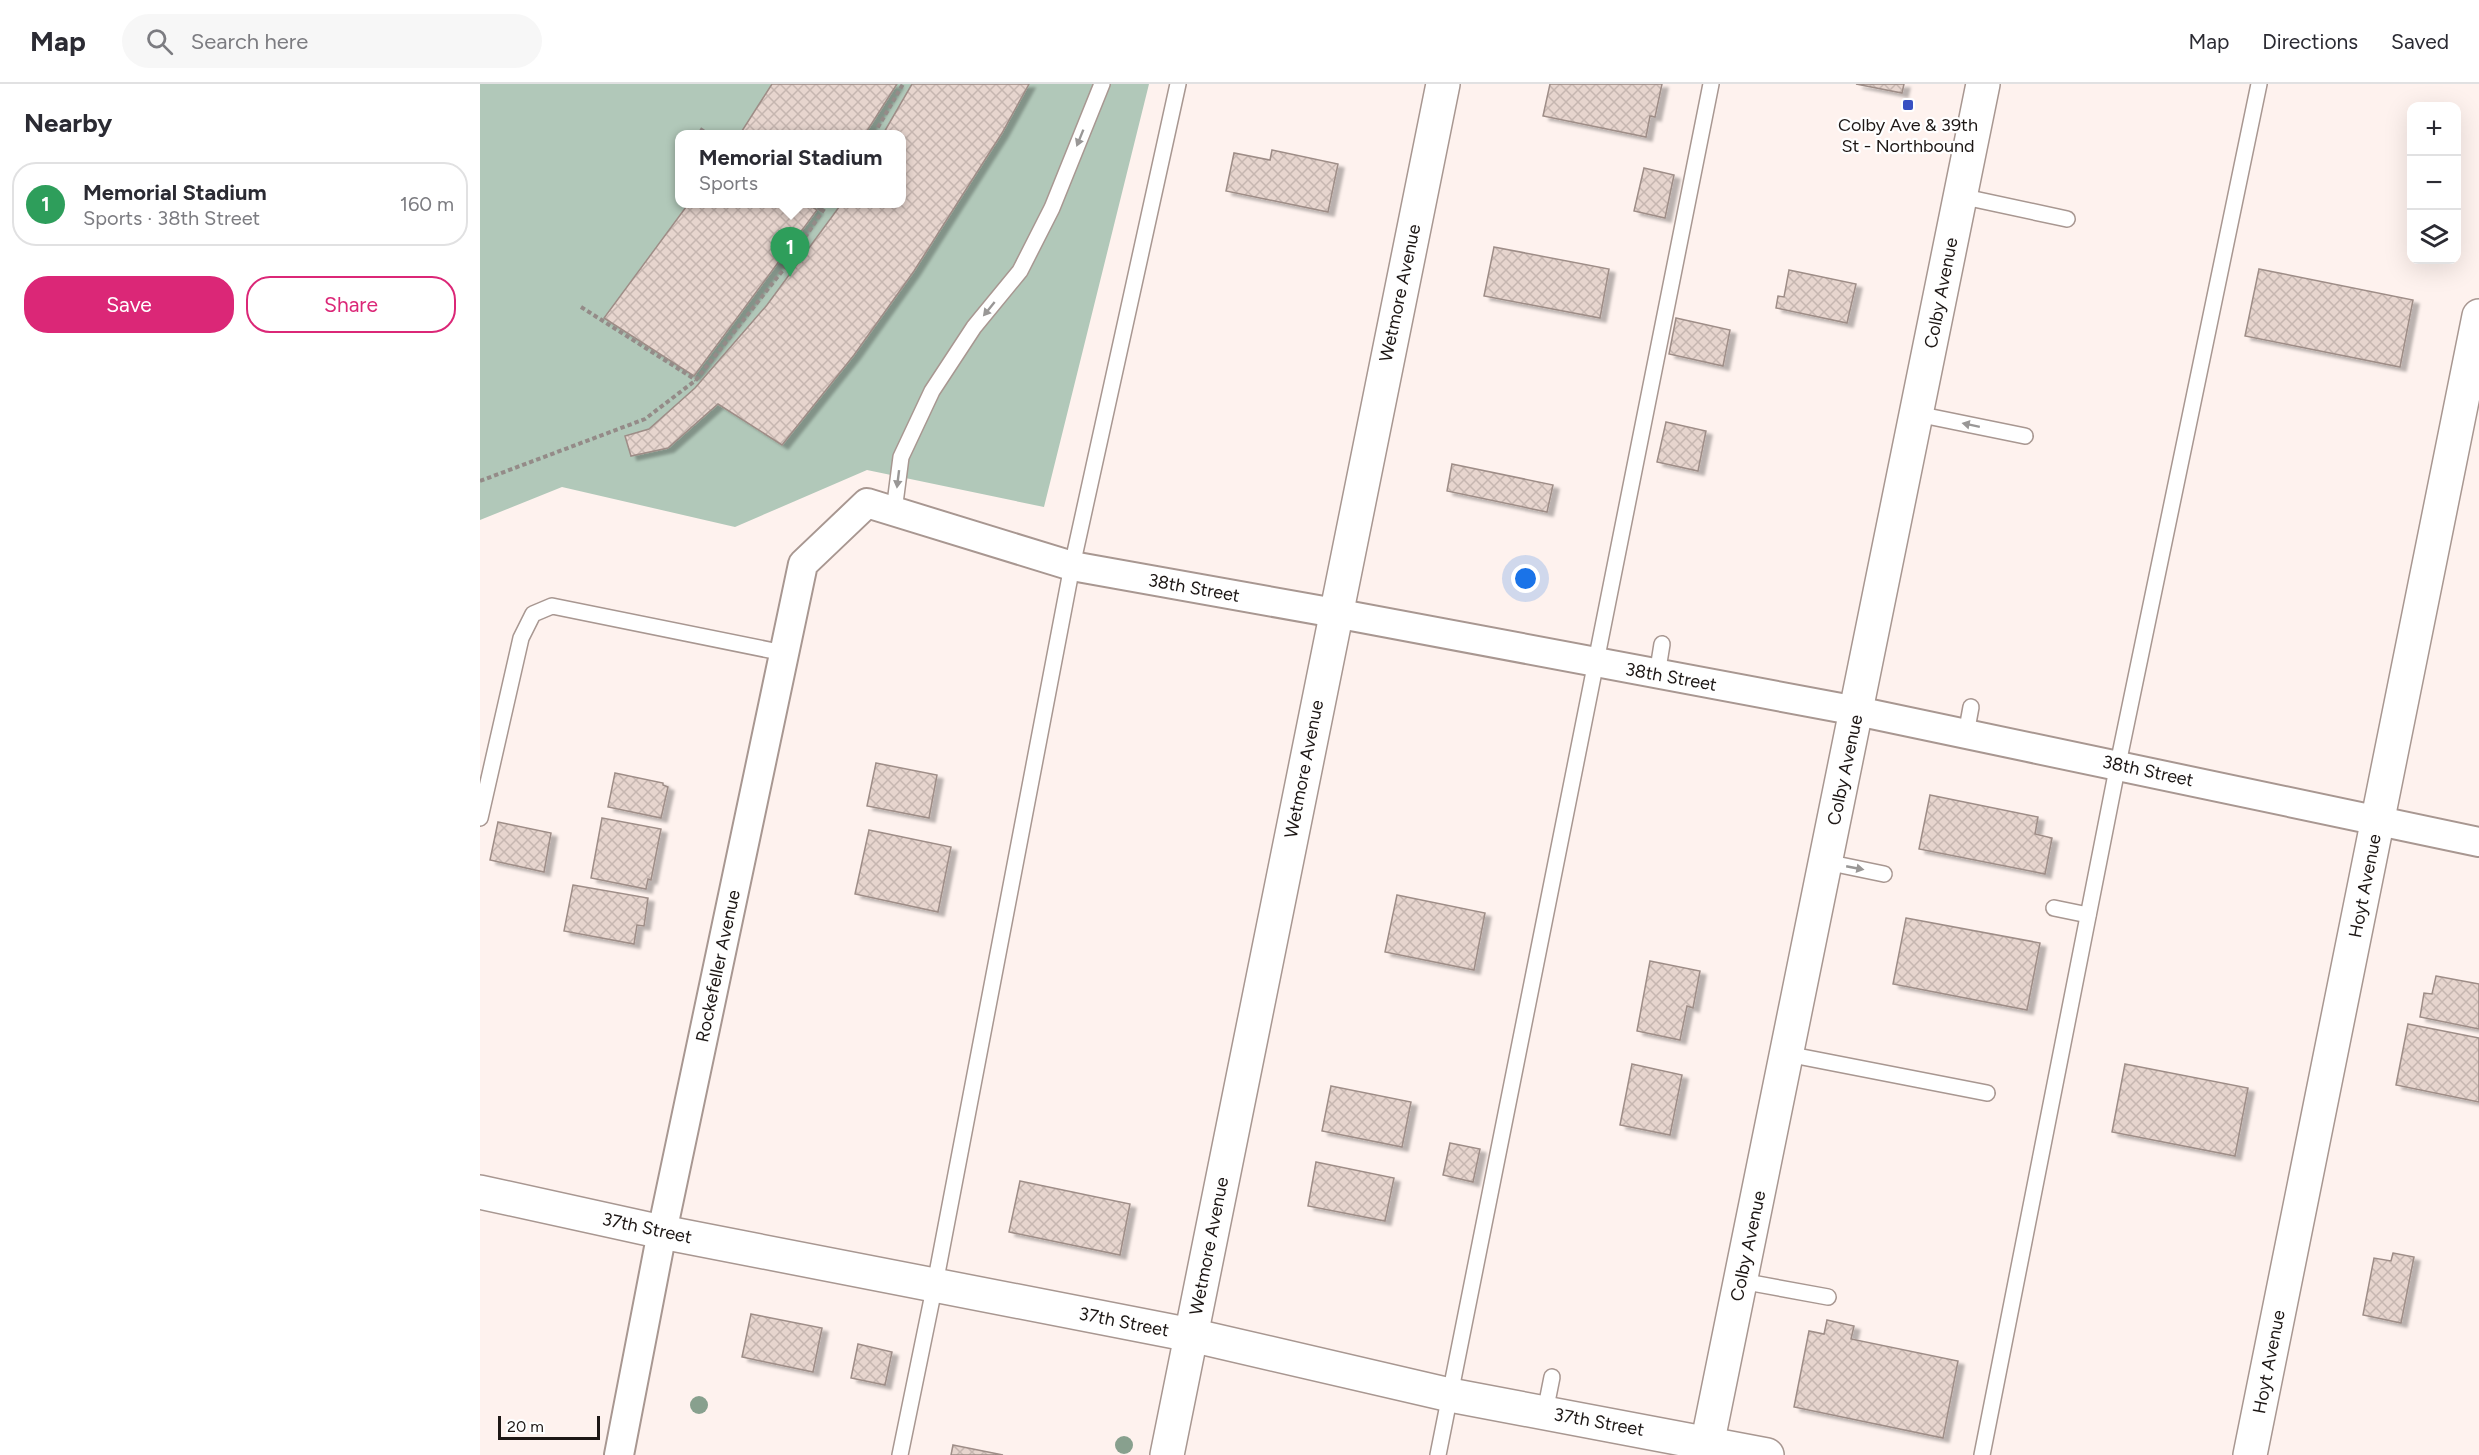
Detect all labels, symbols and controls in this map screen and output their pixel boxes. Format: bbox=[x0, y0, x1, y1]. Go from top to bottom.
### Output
search box bbox=[122, 14, 542, 68]
text: Map bbox=[30, 24, 86, 58]
icon: search bbox=[143, 25, 176, 58]
text: Search here bbox=[191, 28, 308, 55]
text: Map bbox=[2188, 29, 2229, 54]
text: Directions bbox=[2262, 29, 2358, 54]
text: Saved bbox=[2391, 29, 2449, 54]
marker: Colby Ave & 39th St - Northbound bbox=[1901, 98, 1915, 112]
map controls bbox=[2407, 102, 2461, 264]
button: + bbox=[2407, 102, 2461, 156]
text: Nearby bbox=[24, 107, 112, 139]
place label: Colby Ave & 39th St - Northbound bbox=[1838, 114, 1978, 157]
one-way arrow bbox=[1075, 129, 1084, 147]
popup bbox=[675, 130, 906, 208]
text: Memorial Stadium bbox=[699, 144, 882, 171]
button: − bbox=[2407, 156, 2461, 210]
text: Sports bbox=[699, 171, 758, 195]
text: Memorial Stadium bbox=[83, 179, 267, 206]
text: 1 bbox=[41, 192, 50, 216]
text: 160 m bbox=[400, 192, 454, 216]
text: Sports · 38th Street bbox=[83, 206, 260, 230]
button: layers bbox=[2407, 210, 2461, 264]
street label: Wetmore Avenue bbox=[1375, 222, 1425, 364]
pin: 1 bbox=[770, 228, 810, 277]
street label: Colby Avenue bbox=[1919, 236, 1963, 350]
button: Save bbox=[24, 276, 234, 333]
button: Share bbox=[246, 276, 456, 333]
one-way arrow bbox=[983, 301, 996, 316]
one-way arrow bbox=[1961, 420, 1980, 429]
one-way arrow bbox=[893, 469, 903, 488]
your location bbox=[1511, 564, 1540, 593]
street label: 38th Street bbox=[1147, 569, 1242, 607]
street label: 38th Street bbox=[1624, 658, 1719, 696]
street label: Wetmore Avenue bbox=[1280, 698, 1328, 840]
street label: Colby Avenue bbox=[1823, 713, 1867, 827]
street label: 38th Street bbox=[2100, 751, 2196, 791]
street label: Hoyt Avenue bbox=[2344, 832, 2386, 940]
one-way arrow bbox=[1846, 864, 1865, 873]
street label: Rockefeller Avenue bbox=[691, 888, 745, 1044]
street label: Wetmore Avenue bbox=[1185, 1175, 1233, 1317]
street label: Colby Avenue bbox=[1726, 1189, 1770, 1303]
street label: 37th Street bbox=[600, 1208, 694, 1248]
street label: 37th Street bbox=[1077, 1303, 1171, 1342]
street label: Hoyt Avenue bbox=[2248, 1308, 2290, 1416]
street label: 37th Street bbox=[1552, 1403, 1646, 1441]
scale bar bbox=[498, 1413, 600, 1440]
text: 20 m bbox=[507, 1417, 544, 1436]

